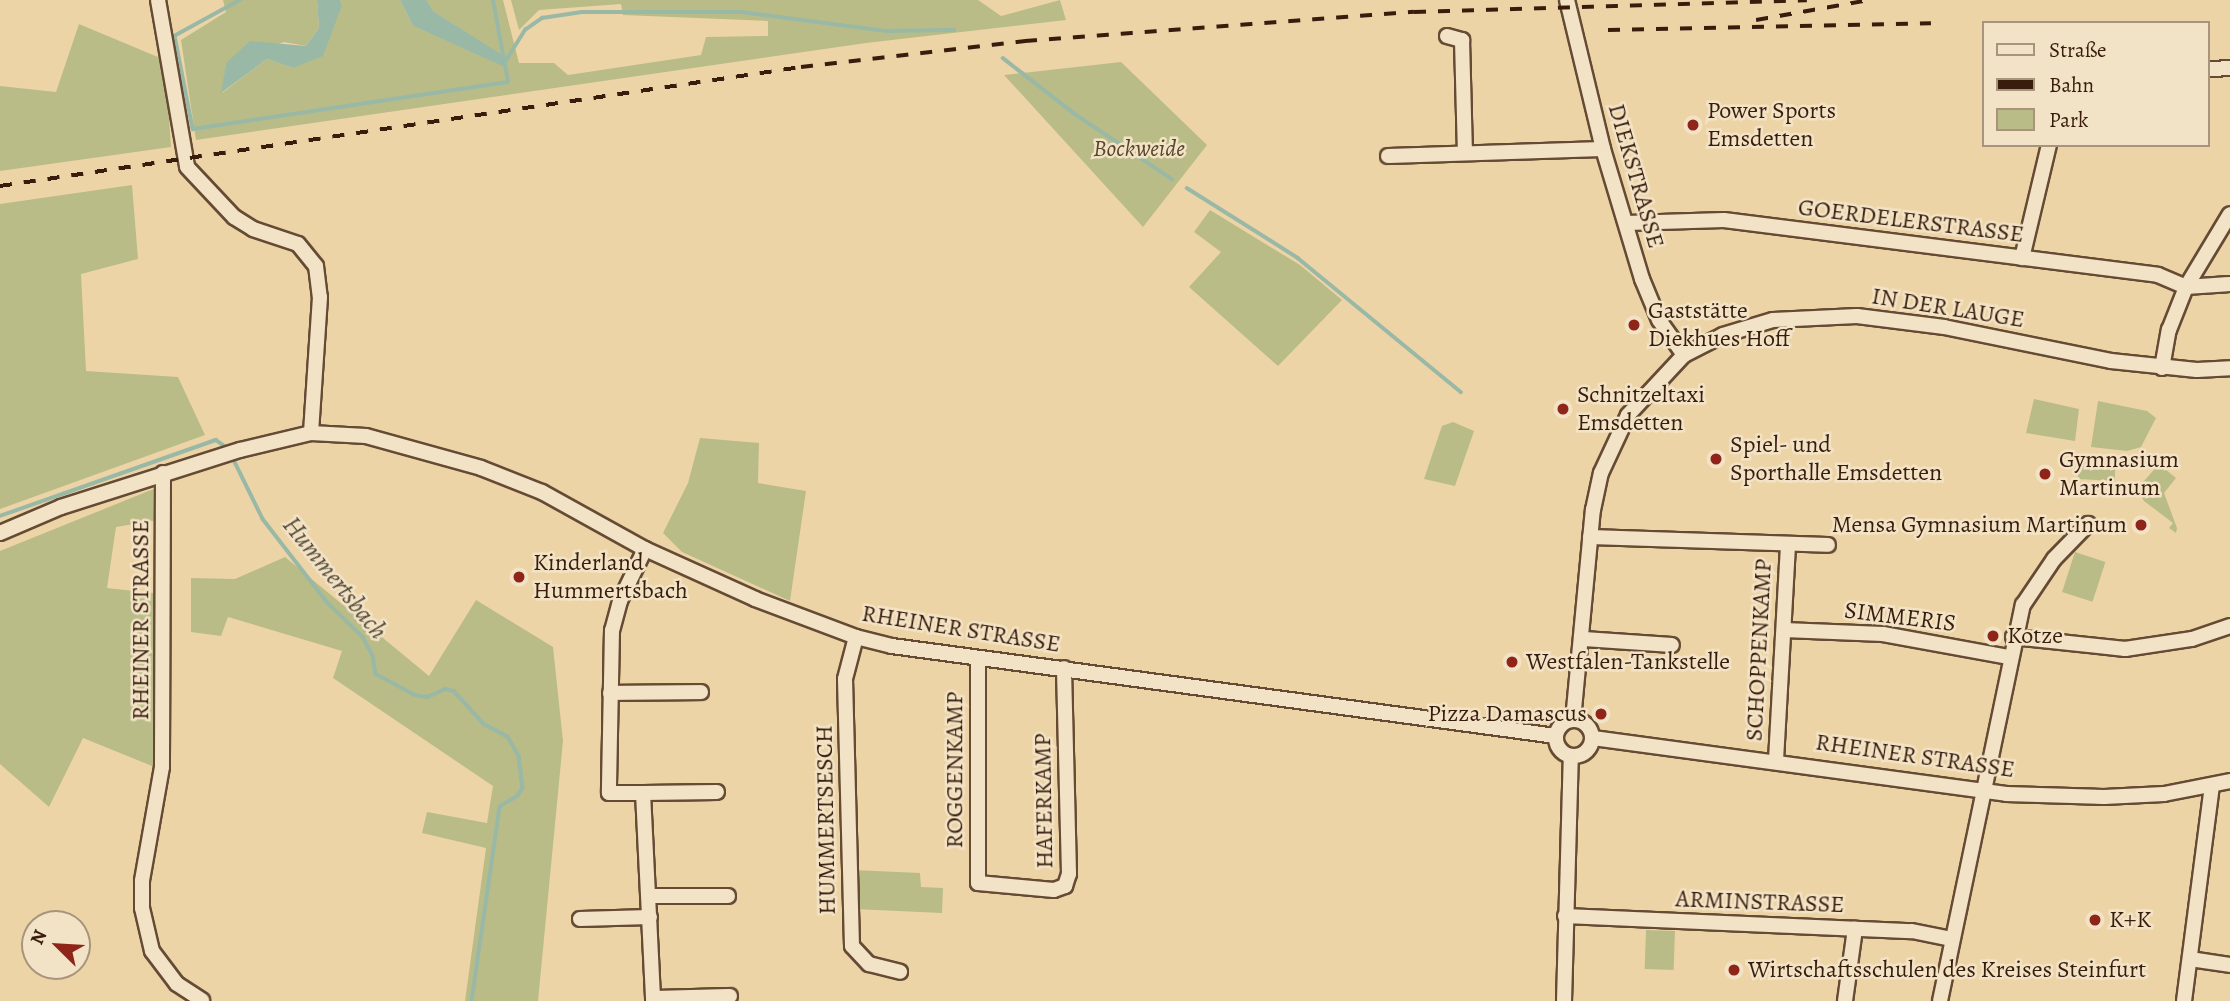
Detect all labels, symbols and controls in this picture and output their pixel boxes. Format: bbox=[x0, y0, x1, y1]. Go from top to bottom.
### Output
legend bbox=[1982, 21, 2209, 147]
text: Straße bbox=[2049, 36, 2107, 64]
text: Bahn bbox=[2049, 71, 2094, 99]
place label: Power Sports Emsdetten bbox=[1707, 97, 1836, 153]
street label: DIEKSTRASSE bbox=[1602, 100, 1670, 252]
text: Park bbox=[2049, 106, 2088, 134]
marker: Power Sports Emsdetten bbox=[1685, 117, 1701, 133]
park label: Bockweide bbox=[1093, 135, 1185, 163]
street label: GOERDELERSTRASSE bbox=[1796, 193, 2026, 249]
street label: IN DER LAUGE bbox=[1870, 282, 2026, 334]
place label: Gaststätte Diekhues Hoff bbox=[1648, 297, 1790, 353]
marker: Gaststätte Diekhues Hoff bbox=[1626, 317, 1642, 333]
place label: Schnitzeltaxi Emsdetten bbox=[1577, 381, 1705, 437]
marker: Schnitzeltaxi Emsdetten bbox=[1555, 401, 1571, 417]
place label: Spiel- und Sporthalle Emsdetten bbox=[1730, 431, 1942, 487]
place label: Gymnasium Martinum bbox=[2059, 446, 2179, 502]
marker: Spiel- und Sporthalle Emsdetten bbox=[1708, 451, 1724, 467]
marker: Gymnasium Martinum bbox=[2037, 466, 2053, 482]
water label: Hummertsbach bbox=[276, 510, 394, 646]
place label: Mensa Gymnasium Martinum bbox=[1832, 511, 2127, 539]
marker: Mensa Gymnasium Martinum bbox=[2133, 517, 2149, 533]
street label: RHEINER STRASSE bbox=[127, 520, 155, 720]
place label: Kinderland Hummertsbach bbox=[533, 549, 688, 605]
street label: SCHOPPENKAMP bbox=[1740, 558, 1778, 742]
marker: Kinderland Hummertsbach bbox=[511, 569, 527, 585]
street label: SIMMERIS bbox=[1843, 596, 1957, 638]
street label: RHEINER STRASSE bbox=[860, 599, 1062, 659]
place label: Kotze bbox=[2007, 622, 2063, 650]
marker: Kotze bbox=[1985, 628, 2001, 644]
place label: Westfalen-Tankstelle bbox=[1526, 648, 1730, 676]
marker: Westfalen-Tankstelle bbox=[1504, 654, 1520, 670]
street label: ROGGENKAMP bbox=[941, 692, 969, 848]
place label: Pizza Damascus bbox=[1428, 700, 1587, 728]
marker: Pizza Damascus bbox=[1593, 706, 1609, 722]
street label: HUMMERTSESCH bbox=[810, 725, 842, 915]
street label: RHEINER STRASSE bbox=[1814, 728, 2016, 784]
street label: HAFERKAMP bbox=[1028, 733, 1060, 869]
street label: ARMINSTRASSE bbox=[1675, 885, 1845, 919]
place label: K+K bbox=[2109, 906, 2151, 934]
north arrow bbox=[21, 910, 91, 980]
marker: K+K bbox=[2087, 912, 2103, 928]
text: N bbox=[24, 926, 53, 949]
place label: Wirtschaftsschulen des Kreises Steinfurt bbox=[1748, 956, 2146, 984]
marker: Wirtschaftsschulen des Kreises Steinfurt bbox=[1726, 962, 1742, 978]

